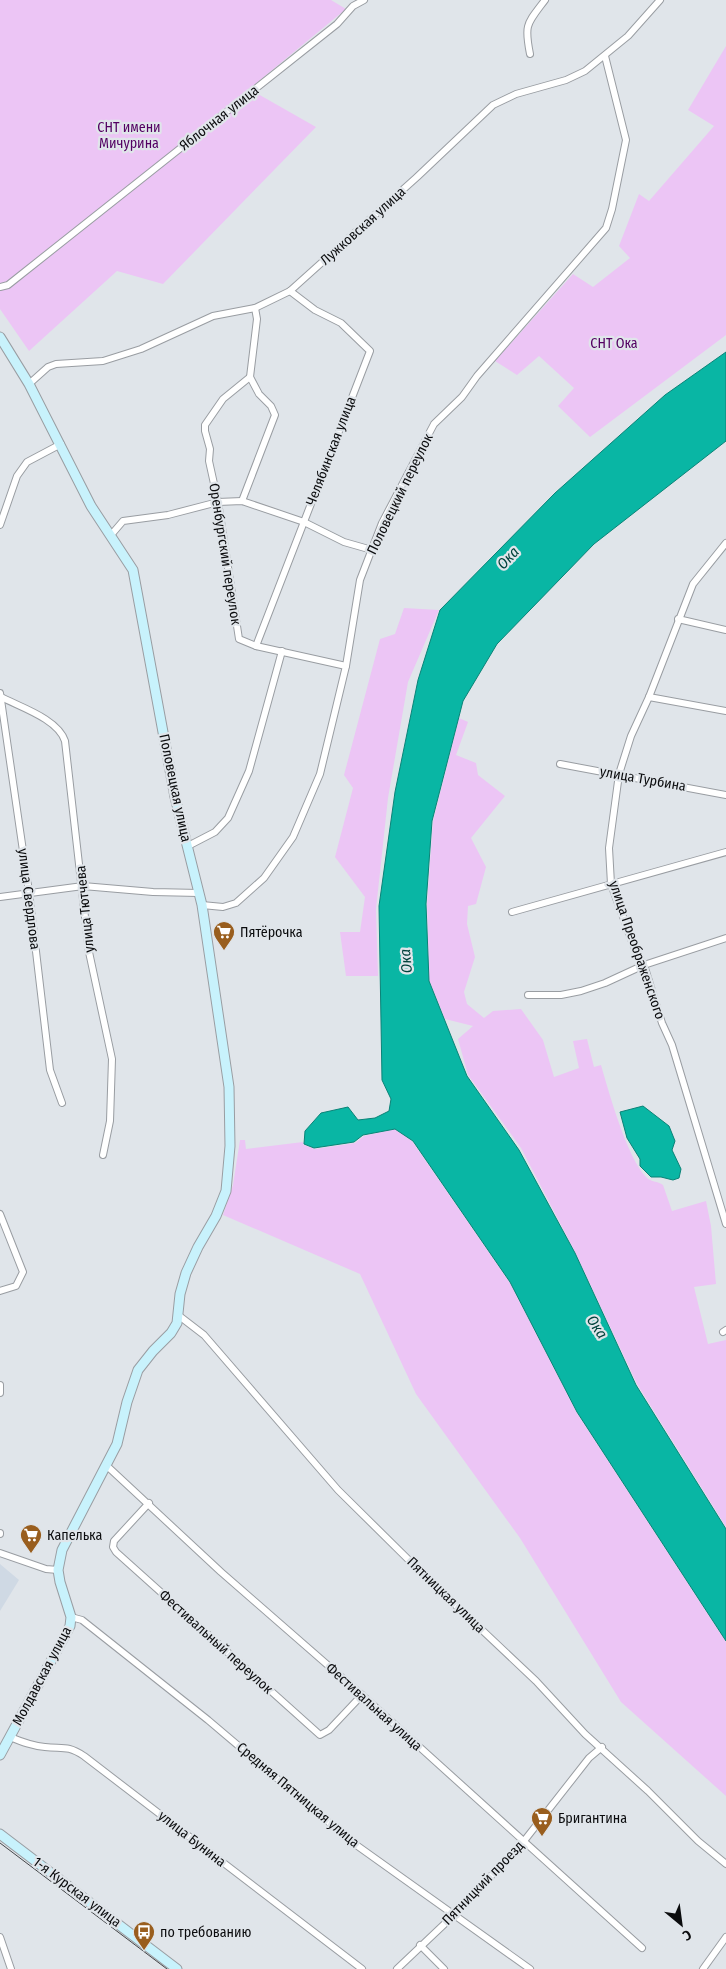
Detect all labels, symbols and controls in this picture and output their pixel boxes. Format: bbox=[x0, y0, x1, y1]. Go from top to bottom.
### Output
street label: Яблочная улица bbox=[176, 82, 262, 154]
park label: СНТ имени Мичурина bbox=[97, 119, 161, 152]
street label: Лужковская улица bbox=[317, 183, 409, 269]
park label: СНТ Ока bbox=[590, 335, 638, 352]
street label: Челябинская улица bbox=[302, 394, 360, 508]
street label: Половецкий переулок bbox=[363, 430, 437, 557]
street label: Оренбургский переулок bbox=[205, 482, 245, 627]
water label: Ока bbox=[493, 543, 523, 573]
street label: Половецкая улица bbox=[155, 732, 195, 844]
street label: улица Турбина bbox=[599, 763, 687, 795]
street label: улица Свердлова bbox=[14, 847, 44, 951]
street label: улица Тютчева bbox=[72, 865, 98, 953]
street label: улица Преображенского bbox=[605, 878, 669, 1022]
supermarket icon: Пятёрочка bbox=[212, 920, 236, 951]
place label: Пятёрочка bbox=[240, 924, 303, 941]
water label: Ока bbox=[396, 948, 416, 974]
water label: Ока bbox=[583, 1312, 611, 1342]
supermarket icon: Капелька bbox=[19, 1523, 43, 1554]
place label: Капелька bbox=[47, 1527, 102, 1544]
street label: Пятницкая улица bbox=[403, 1553, 489, 1637]
street label: Фестивальный переулок bbox=[156, 1586, 277, 1698]
street label: Молдавская улица bbox=[9, 1623, 75, 1728]
street label: Фестивальная улица bbox=[322, 1659, 426, 1755]
street label: Средняя Пятницкая улица bbox=[233, 1739, 363, 1851]
supermarket icon: Бригантина bbox=[530, 1806, 554, 1837]
street label: улица Бунина bbox=[155, 1807, 229, 1871]
place label: Бригантина bbox=[558, 1810, 627, 1827]
street label: Пятницкий проезд bbox=[439, 1837, 527, 1929]
street label: 1-я Курская улица bbox=[29, 1853, 125, 1931]
north arrow bbox=[656, 1899, 706, 1949]
bus stop icon: по требованию bbox=[132, 1920, 156, 1951]
place label: по требованию bbox=[160, 1924, 251, 1941]
text: С bbox=[679, 1926, 694, 1944]

